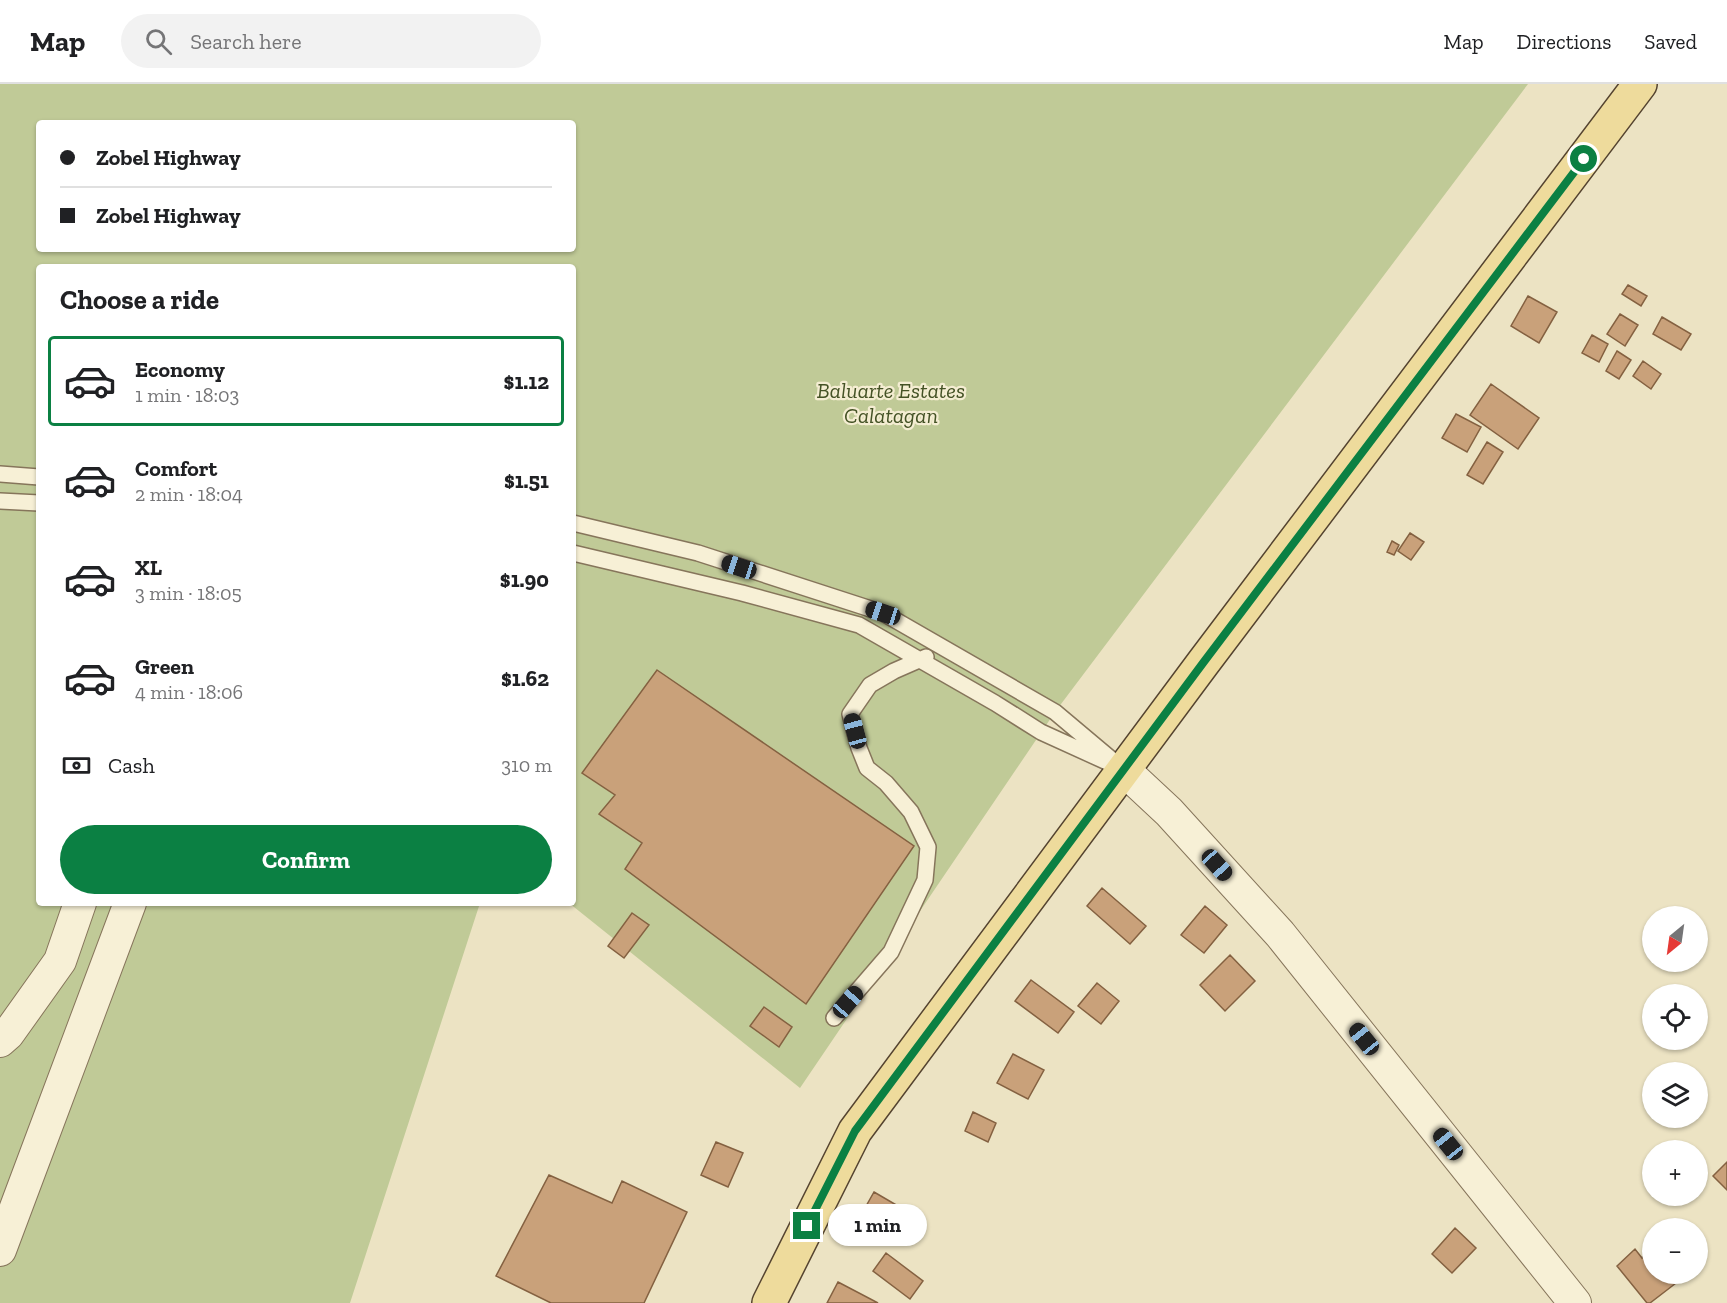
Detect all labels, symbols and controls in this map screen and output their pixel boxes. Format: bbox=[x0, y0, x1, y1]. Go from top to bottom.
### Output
search box bbox=[121, 14, 541, 68]
text: Map bbox=[30, 25, 85, 58]
icon: search bbox=[142, 25, 175, 58]
text: Search here bbox=[190, 28, 302, 55]
text: Map bbox=[1444, 29, 1484, 54]
text: Directions bbox=[1517, 29, 1611, 54]
text: Saved bbox=[1644, 29, 1697, 54]
text: Zobel Highway bbox=[96, 144, 241, 171]
route start bbox=[1570, 145, 1597, 172]
text: Zobel Highway bbox=[96, 202, 241, 229]
text: Choose a ride bbox=[60, 284, 219, 316]
icon: car bbox=[63, 354, 117, 408]
text: Economy bbox=[135, 356, 225, 383]
text: $1.12 bbox=[504, 368, 549, 395]
park label: Baluarte Estates Calatagan bbox=[817, 377, 965, 429]
text: 1 min · 18:03 bbox=[135, 383, 239, 407]
icon: car bbox=[63, 453, 117, 507]
text: Comfort bbox=[135, 455, 217, 482]
text: $1.51 bbox=[504, 467, 549, 494]
text: 2 min · 18:04 bbox=[135, 482, 243, 506]
icon: car bbox=[63, 552, 117, 606]
car bbox=[719, 553, 759, 581]
text: XL bbox=[135, 554, 162, 581]
text: $1.90 bbox=[500, 566, 549, 593]
text: 3 min · 18:05 bbox=[135, 581, 242, 605]
car bbox=[863, 599, 903, 627]
icon: car bbox=[63, 651, 117, 705]
text: Green bbox=[135, 653, 194, 680]
text: $1.62 bbox=[501, 665, 549, 692]
text: 4 min · 18:06 bbox=[135, 680, 243, 704]
car bbox=[842, 711, 868, 751]
icon: cash bbox=[60, 749, 93, 782]
text: Cash bbox=[108, 752, 155, 779]
text: 310 m bbox=[501, 753, 552, 777]
button: Confirm bbox=[60, 825, 552, 894]
car bbox=[1198, 846, 1236, 884]
north arrow bbox=[1642, 906, 1708, 972]
map controls bbox=[1642, 906, 1708, 1284]
car bbox=[829, 983, 867, 1021]
button: locate bbox=[1642, 984, 1708, 1050]
car bbox=[1346, 1019, 1382, 1059]
button: layers bbox=[1642, 1062, 1708, 1128]
car bbox=[1430, 1124, 1466, 1164]
button: + bbox=[1642, 1140, 1708, 1206]
callout: 1 min bbox=[828, 1205, 927, 1247]
route end bbox=[793, 1212, 820, 1239]
text: 1 min bbox=[854, 1213, 901, 1237]
button: − bbox=[1642, 1218, 1708, 1284]

